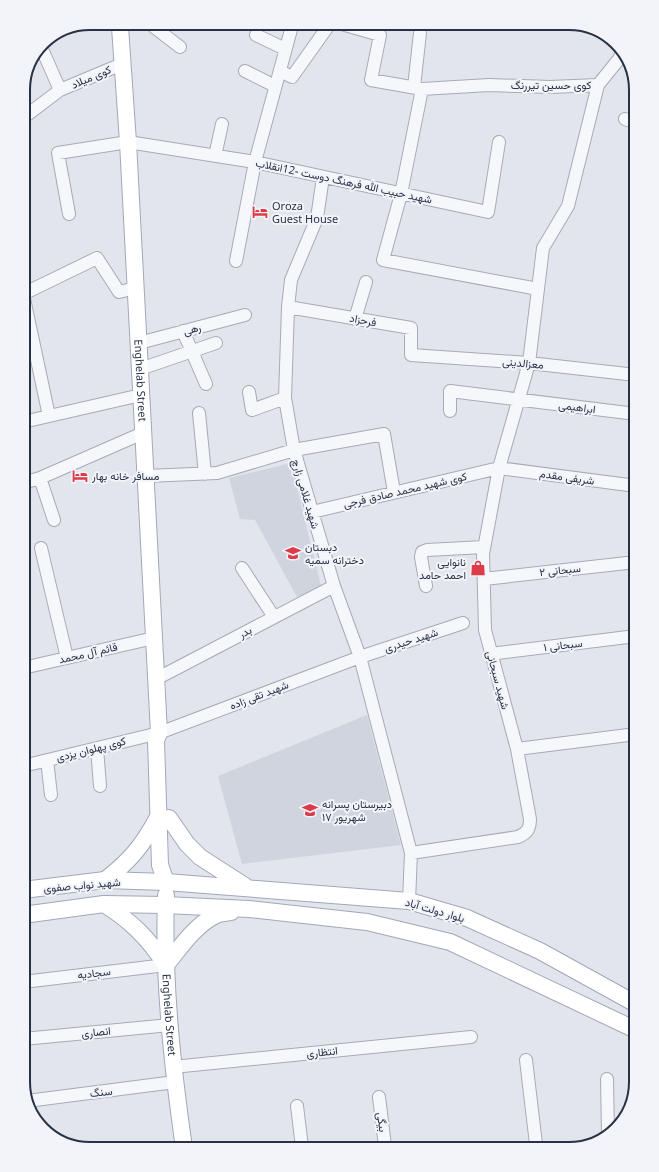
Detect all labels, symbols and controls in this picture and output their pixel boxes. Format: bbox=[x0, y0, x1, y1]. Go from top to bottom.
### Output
street label: کوی میلاد bbox=[68, 61, 113, 92]
street label: کوی حسین تیررنگ bbox=[511, 77, 591, 92]
street label: شهید حبیب الله فرهنگ دوست -12انقلاب bbox=[254, 154, 434, 207]
place label: Oroza Guest House bbox=[272, 198, 338, 226]
hotel icon: Oroza Guest House bbox=[251, 203, 269, 221]
street label: فرحزاد bbox=[348, 310, 378, 329]
street label: رهی bbox=[181, 319, 203, 338]
street label: Enghelab Street bbox=[131, 339, 151, 422]
street label: معزالدینی bbox=[502, 353, 544, 372]
street label: ابراهیمی bbox=[558, 397, 596, 416]
street label: شهید غلامی زارچ bbox=[288, 457, 324, 531]
street label: شریفی مقدم bbox=[538, 465, 596, 489]
hotel icon: مسافر خانه بهار bbox=[71, 467, 89, 485]
place label: مسافر خانه بهار bbox=[91, 468, 160, 483]
street label: کوی شهید محمد صادق فرجی bbox=[342, 468, 468, 511]
place label: دبستان دخترانه سمیه bbox=[305, 539, 364, 567]
school or university icon: دبستان دخترانه سمیه bbox=[284, 544, 302, 562]
place label: نانوایی احمد حامد bbox=[419, 554, 466, 582]
shop icon: نانوایی احمد حامد bbox=[469, 559, 487, 577]
street label: سبحانی ۲ bbox=[538, 560, 582, 579]
street label: بدر bbox=[235, 622, 254, 642]
street label: شهید حیدری bbox=[382, 624, 440, 655]
street label: سبحانی ۱ bbox=[543, 635, 584, 654]
street label: قائم آل محمد bbox=[57, 638, 119, 668]
street label: شهید سبحانی bbox=[483, 649, 514, 711]
street label: شهید تقی زاده bbox=[227, 676, 291, 713]
street label: کوی پهلوان یزدی bbox=[54, 733, 128, 765]
place label: دبیرستان پسرانه ۱۷ شهریور bbox=[322, 796, 392, 824]
school or university icon: دبیرستان پسرانه ۱۷ شهریور bbox=[301, 801, 319, 819]
street label: شهید نواب صفوی bbox=[43, 874, 121, 895]
street label: بلوار دولت آباد bbox=[404, 894, 467, 925]
street label: سجادیه bbox=[76, 963, 112, 982]
street label: Enghelab Street bbox=[159, 974, 180, 1057]
street label: انصاری bbox=[80, 1022, 111, 1041]
street label: انتظاری bbox=[306, 1042, 338, 1061]
street label: سنگ bbox=[89, 1083, 113, 1100]
street label: بیگی bbox=[374, 1111, 391, 1133]

